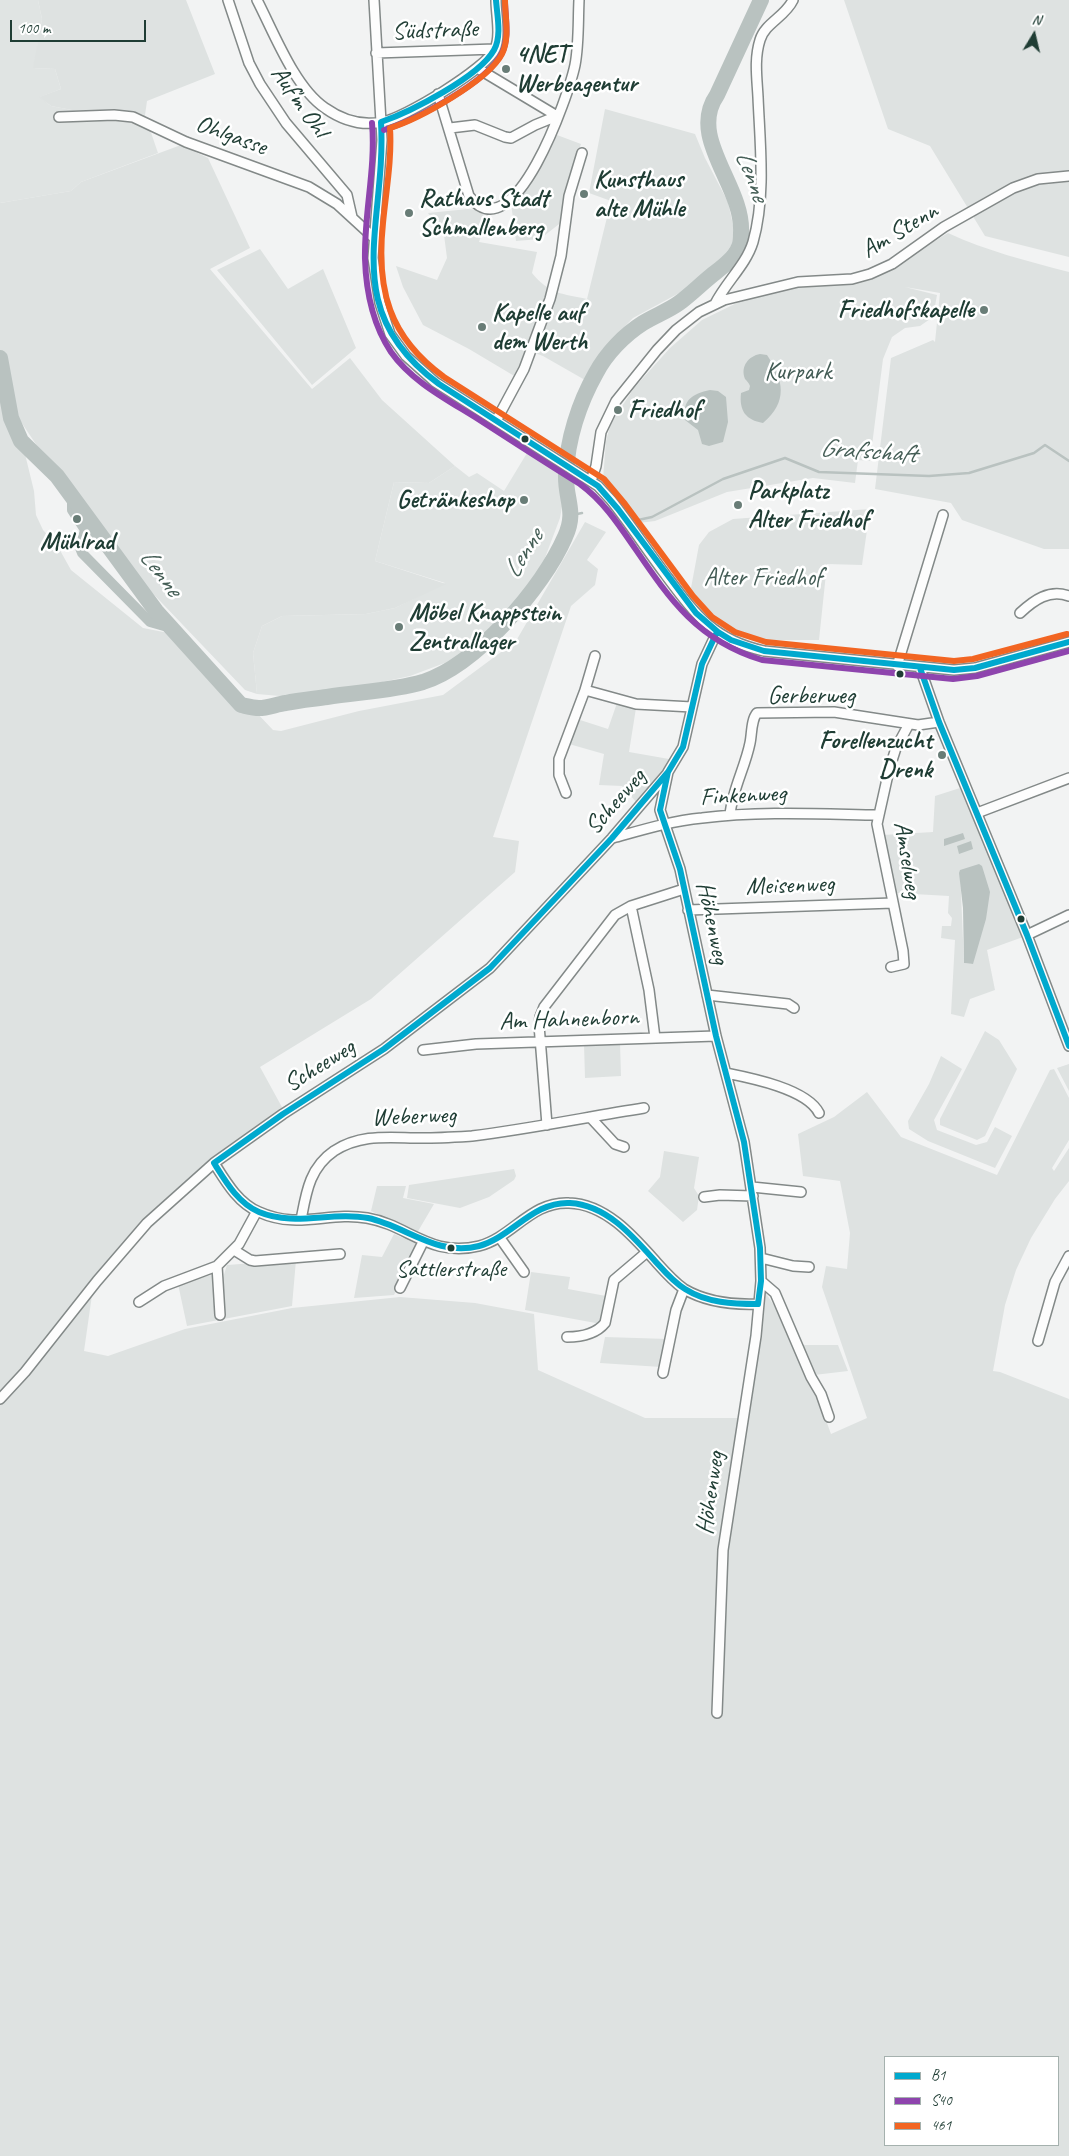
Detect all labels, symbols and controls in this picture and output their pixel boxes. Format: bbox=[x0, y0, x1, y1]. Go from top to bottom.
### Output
scale bar bbox=[12, 10, 149, 42]
north arrow bbox=[1009, 10, 1059, 60]
text: N bbox=[1031, 11, 1042, 29]
street label: Südstraße bbox=[392, 15, 478, 47]
text: 100 m bbox=[18, 19, 50, 38]
place label: 4NET Werbeagentur bbox=[516, 40, 637, 99]
street label: Auf'm Ohl bbox=[264, 60, 334, 144]
marker: 4NET Werbeagentur bbox=[500, 63, 512, 75]
street label: Ohlgasse bbox=[191, 109, 271, 163]
water label: Lenne bbox=[727, 146, 775, 206]
place label: Kunsthaus alte Mühle bbox=[594, 165, 684, 224]
place label: Rathaus Stadt Schmallenberg bbox=[419, 184, 548, 243]
marker: Kunsthaus alte Mühle bbox=[578, 188, 590, 200]
street label: Am Stenn bbox=[856, 196, 944, 266]
marker: Rathaus Stadt Schmallenberg bbox=[403, 207, 415, 219]
place label: Friedhofskapelle bbox=[838, 295, 974, 325]
place label: Kapelle auf dem Werth bbox=[492, 298, 587, 357]
marker: Friedhofskapelle bbox=[978, 304, 990, 316]
marker: Kapelle auf dem Werth bbox=[476, 321, 488, 333]
park label: Kurpark bbox=[765, 357, 831, 387]
place label: Friedhof bbox=[628, 395, 700, 425]
marker: Friedhof bbox=[612, 404, 624, 416]
water label: Grafschaft bbox=[819, 433, 917, 471]
unlabelled marker bbox=[520, 434, 530, 444]
place label: Parkplatz Alter Friedhof bbox=[748, 476, 869, 535]
place label: Getränkeshop bbox=[397, 485, 514, 515]
marker: Getränkeshop bbox=[518, 494, 530, 506]
marker: Parkplatz Alter Friedhof bbox=[732, 499, 744, 511]
marker: Mühlrad bbox=[71, 513, 83, 525]
water label: Lenne bbox=[497, 524, 551, 584]
place label: Mühlrad bbox=[40, 527, 114, 557]
water label: Lenne bbox=[132, 543, 188, 603]
park label: Alter Friedhof bbox=[704, 563, 822, 593]
place label: Möbel Knappstein Zentrallager bbox=[409, 598, 561, 657]
marker: Möbel Knappstein Zentrallager bbox=[393, 621, 405, 633]
unlabelled marker bbox=[895, 669, 905, 679]
street label: Gerberweg bbox=[767, 681, 855, 711]
place label: Forellenzucht Drenk bbox=[819, 726, 932, 785]
marker: Forellenzucht Drenk bbox=[936, 749, 948, 761]
street label: Scheeweg bbox=[579, 763, 653, 841]
street label: Finkenweg bbox=[699, 779, 787, 813]
street label: Amselweg bbox=[886, 819, 928, 901]
street label: Meisenweg bbox=[745, 869, 835, 903]
street label: Höhenweg bbox=[689, 879, 735, 967]
unlabelled marker bbox=[1016, 914, 1026, 924]
street label: Am Hahnenborn bbox=[499, 1003, 639, 1037]
street label: Scheeweg bbox=[279, 1033, 361, 1099]
street label: Weberweg bbox=[371, 1101, 457, 1133]
marker: Sattlerstraße bbox=[446, 1243, 456, 1253]
place label: Sattlerstraße bbox=[396, 1256, 506, 1284]
street label: Höhenweg bbox=[690, 1449, 732, 1537]
legend bbox=[884, 2056, 1059, 2146]
text: B1 bbox=[931, 2066, 946, 2085]
text: S40 bbox=[931, 2091, 952, 2110]
text: 461 bbox=[931, 2116, 951, 2135]

